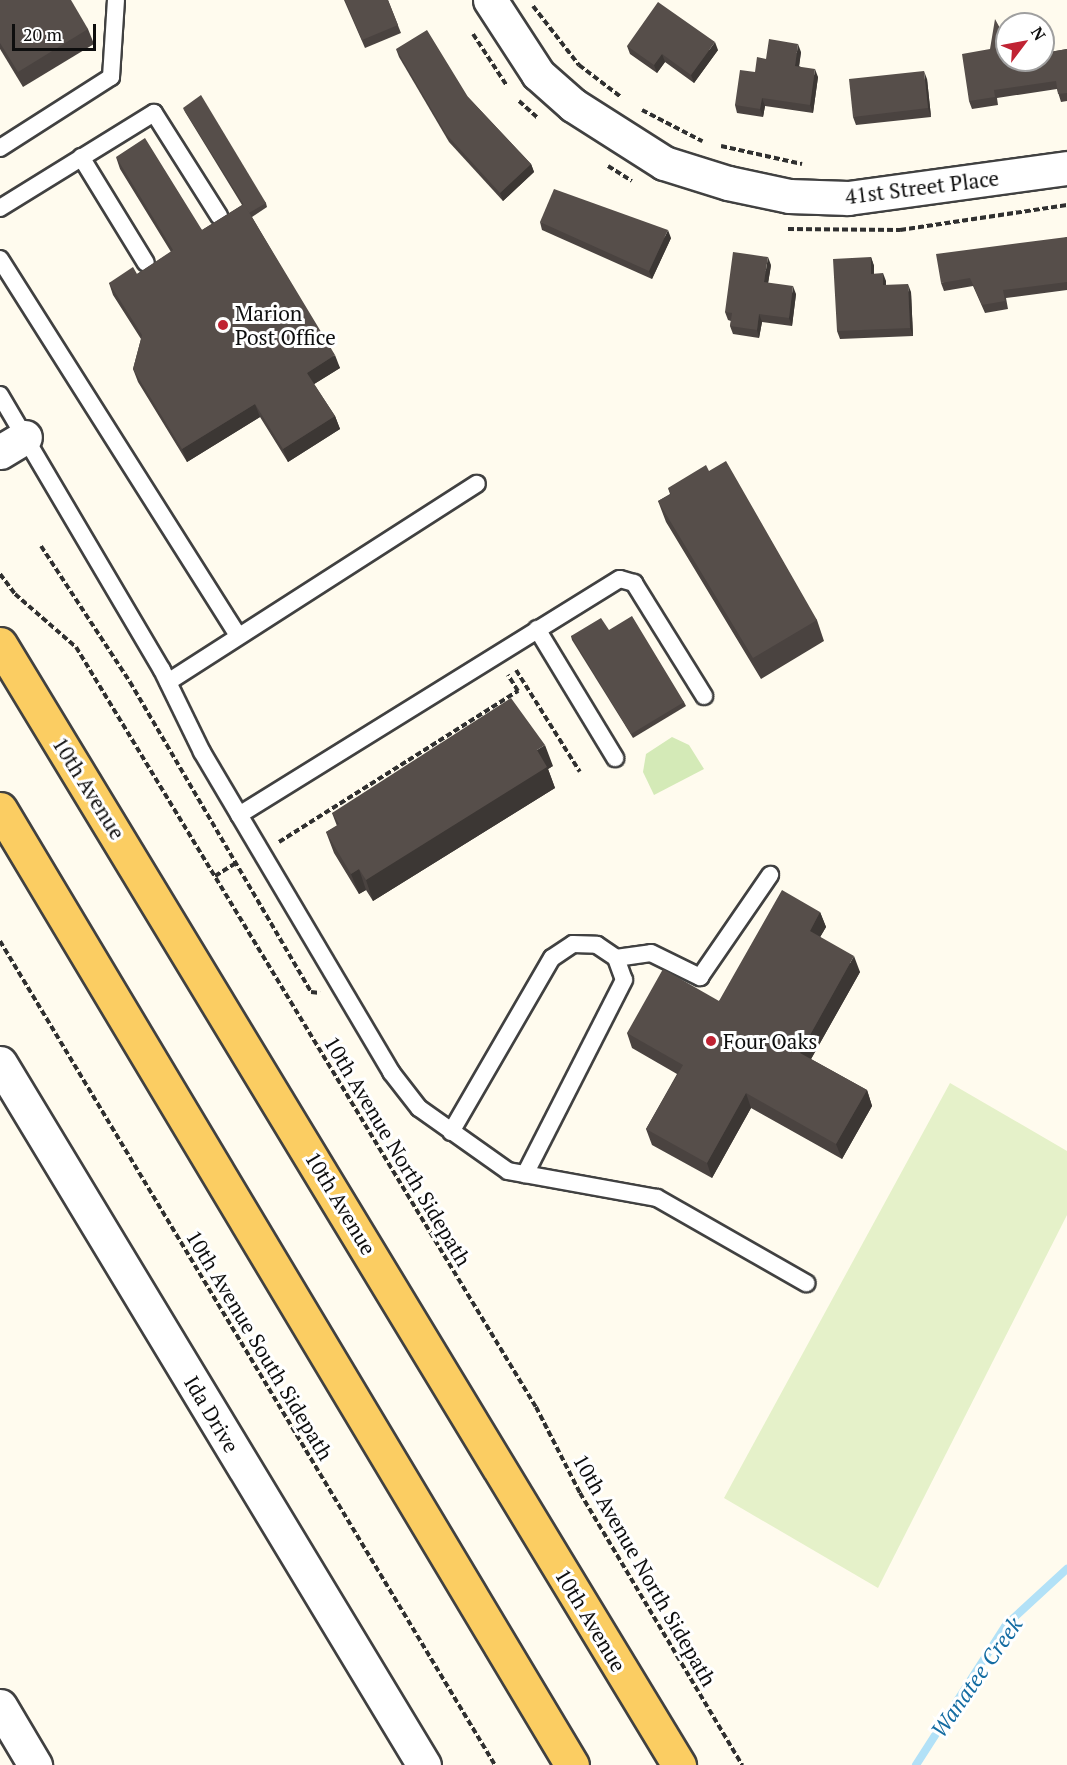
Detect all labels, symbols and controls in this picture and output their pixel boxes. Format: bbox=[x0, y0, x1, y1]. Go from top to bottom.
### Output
scale bar bbox=[15, 12, 99, 50]
north arrow bbox=[995, 12, 1055, 72]
text: 20 m bbox=[23, 22, 62, 46]
text: N bbox=[1026, 23, 1051, 44]
street label: 41st Street Place bbox=[844, 165, 1000, 209]
place label: Marion Post Office bbox=[235, 300, 336, 350]
marker: Marion Post Office bbox=[216, 318, 230, 332]
street label: 10th Avenue bbox=[47, 732, 131, 844]
place label: Four Oaks bbox=[723, 1028, 817, 1054]
street label: 10th Avenue North Sidepath bbox=[319, 1031, 477, 1271]
marker: Four Oaks bbox=[704, 1034, 718, 1048]
street label: 10th Avenue bbox=[300, 1147, 382, 1259]
street label: 10th Avenue South Sidepath bbox=[181, 1225, 339, 1465]
street label: Ida Drive bbox=[179, 1371, 245, 1457]
street label: 10th Avenue North Sidepath bbox=[568, 1449, 722, 1691]
street label: 10th Avenue bbox=[550, 1564, 632, 1676]
water label: Wanatee Creek bbox=[925, 1612, 1027, 1742]

